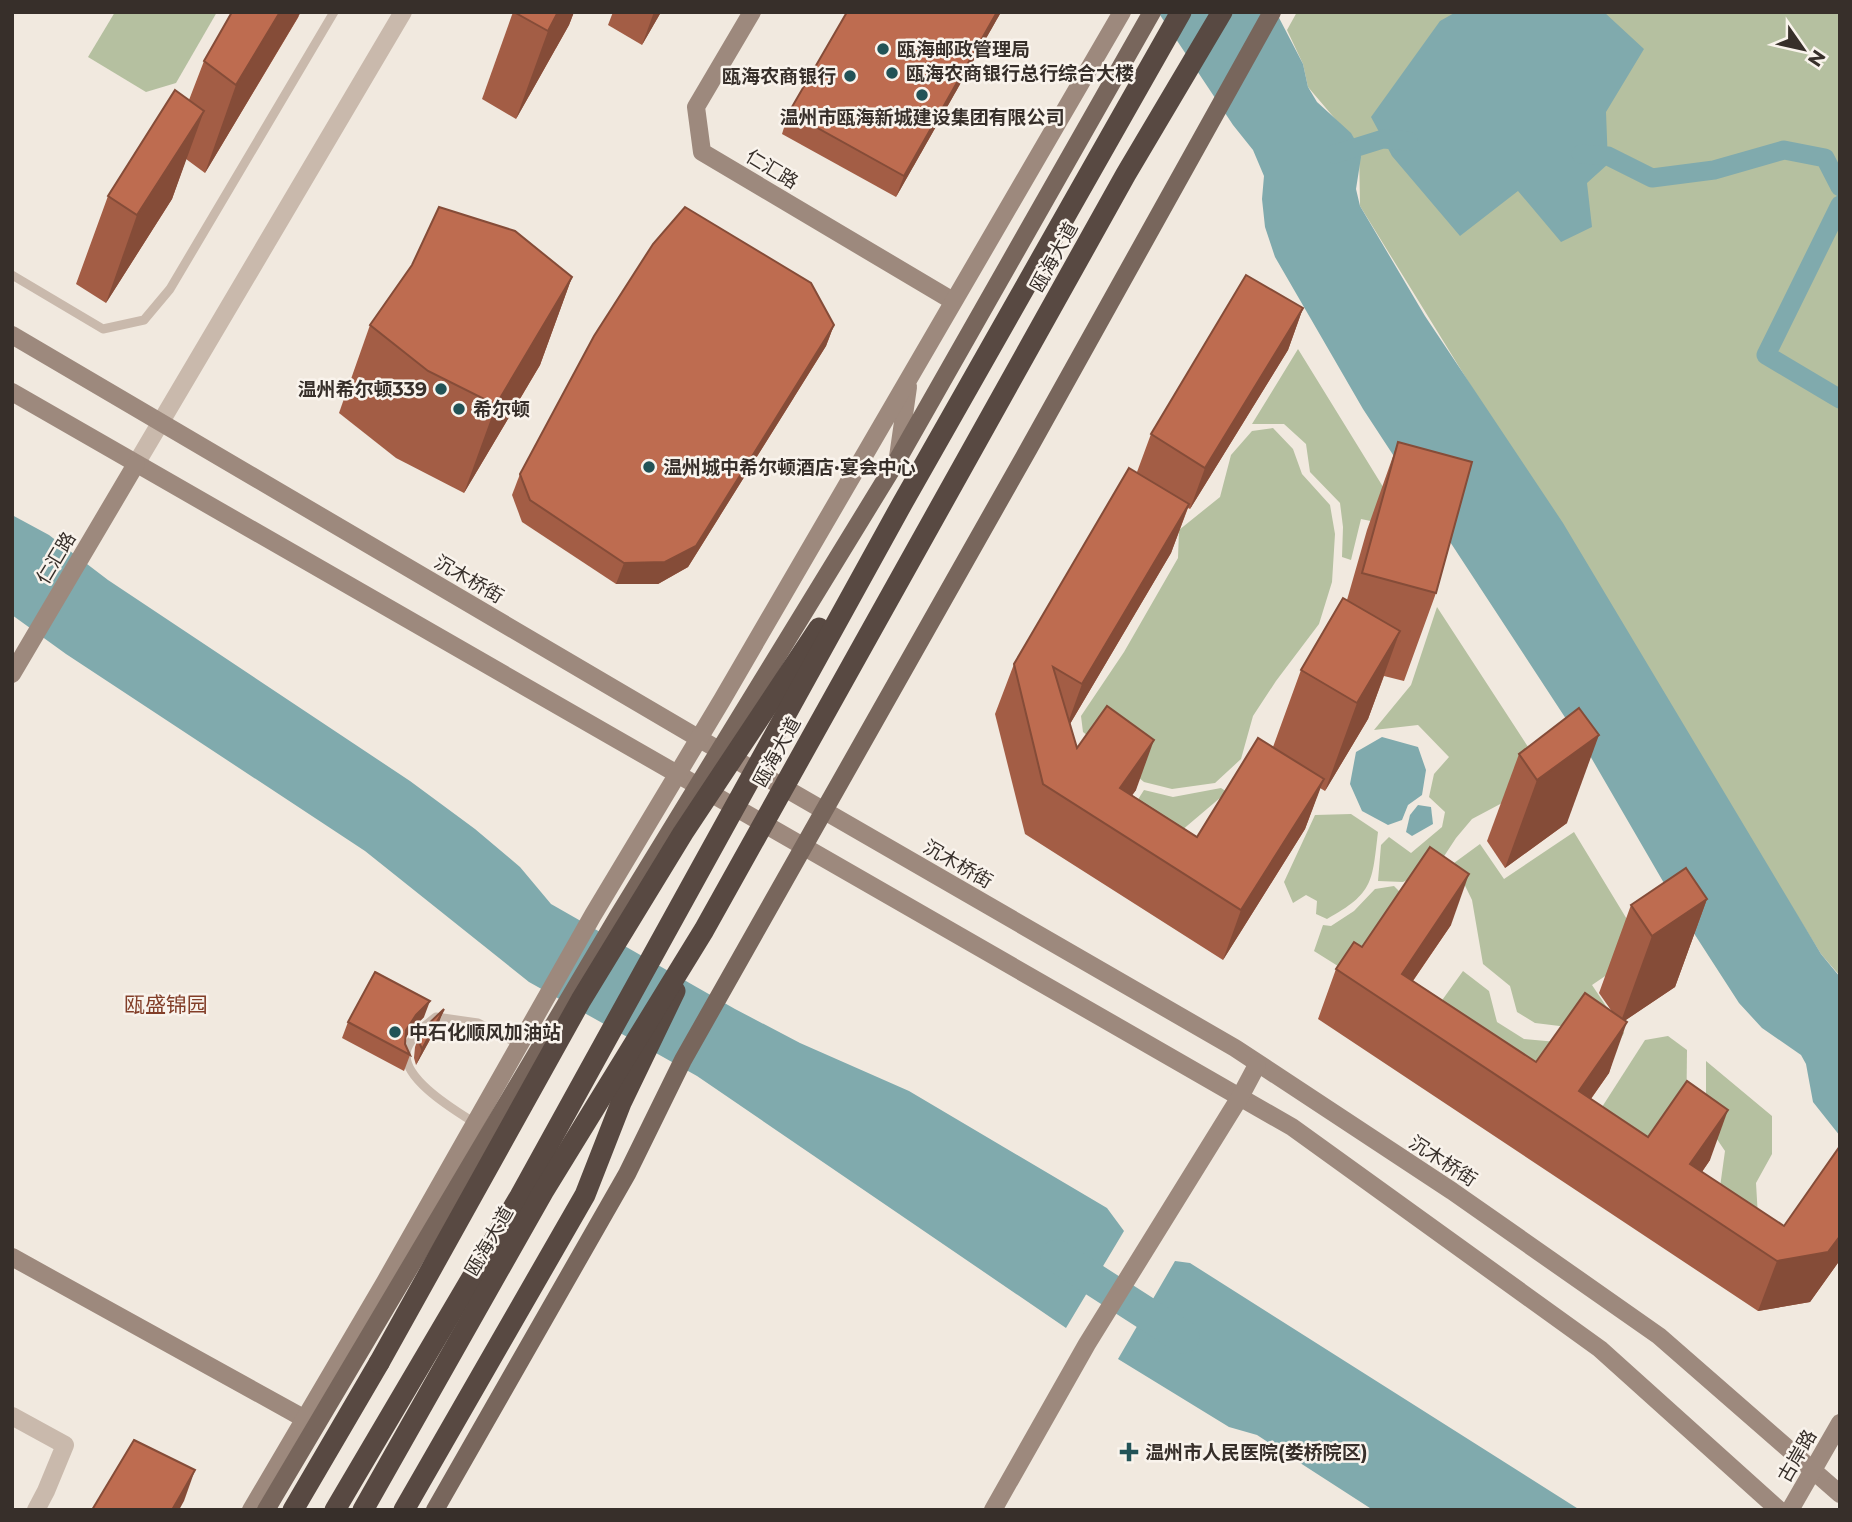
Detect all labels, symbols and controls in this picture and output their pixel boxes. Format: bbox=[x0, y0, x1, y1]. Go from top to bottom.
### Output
north arrow bbox=[1768, 14, 1838, 84]
place label: 瓯海邮政管理局 bbox=[897, 38, 1030, 61]
marker: 瓯海邮政管理局 bbox=[875, 41, 891, 57]
text: N bbox=[1803, 45, 1831, 71]
place label: 瓯海农商银行总行综合大楼 bbox=[906, 62, 1134, 85]
place label: 瓯海农商银行 bbox=[722, 65, 836, 88]
marker: 瓯海农商银行总行综合大楼 bbox=[884, 65, 900, 81]
marker: 瓯海农商银行 bbox=[842, 68, 858, 84]
marker: 温州市瓯海新城建设集团有限公司 bbox=[914, 87, 930, 103]
place label: 温州市瓯海新城建设集团有限公司 bbox=[779, 106, 1065, 129]
street label: 仁汇路 bbox=[742, 144, 802, 194]
street label: 瓯海大道 bbox=[1026, 218, 1082, 296]
place label: 温州希尔顿339 bbox=[297, 378, 427, 401]
marker: 温州希尔顿339 bbox=[433, 381, 449, 397]
place label: 希尔顿 bbox=[473, 398, 530, 421]
marker: 希尔顿 bbox=[451, 401, 467, 417]
place label: 温州城中希尔顿酒店·宴会中心 bbox=[663, 456, 916, 479]
marker: 温州城中希尔顿酒店·宴会中心 bbox=[641, 459, 657, 475]
street label: 仁汇路 bbox=[31, 528, 81, 588]
street label: 沉木桥街 bbox=[430, 550, 508, 608]
street label: 瓯海大道 bbox=[749, 713, 805, 791]
street label: 沉木桥街 bbox=[919, 835, 997, 893]
district label: 瓯盛锦园 bbox=[124, 992, 208, 1017]
place label: 中石化顺风加油站 bbox=[409, 1021, 561, 1044]
marker: 中石化顺风加油站 bbox=[387, 1024, 403, 1040]
street label: 沉木桥街 bbox=[1405, 1131, 1481, 1191]
street label: 瓯海大道 bbox=[460, 1202, 518, 1280]
street label: 古岸路 bbox=[1773, 1426, 1821, 1486]
place label: 温州市人民医院(娄桥院区) bbox=[1145, 1441, 1368, 1464]
marker: 温州市人民医院(娄桥院区) bbox=[1119, 1442, 1139, 1462]

